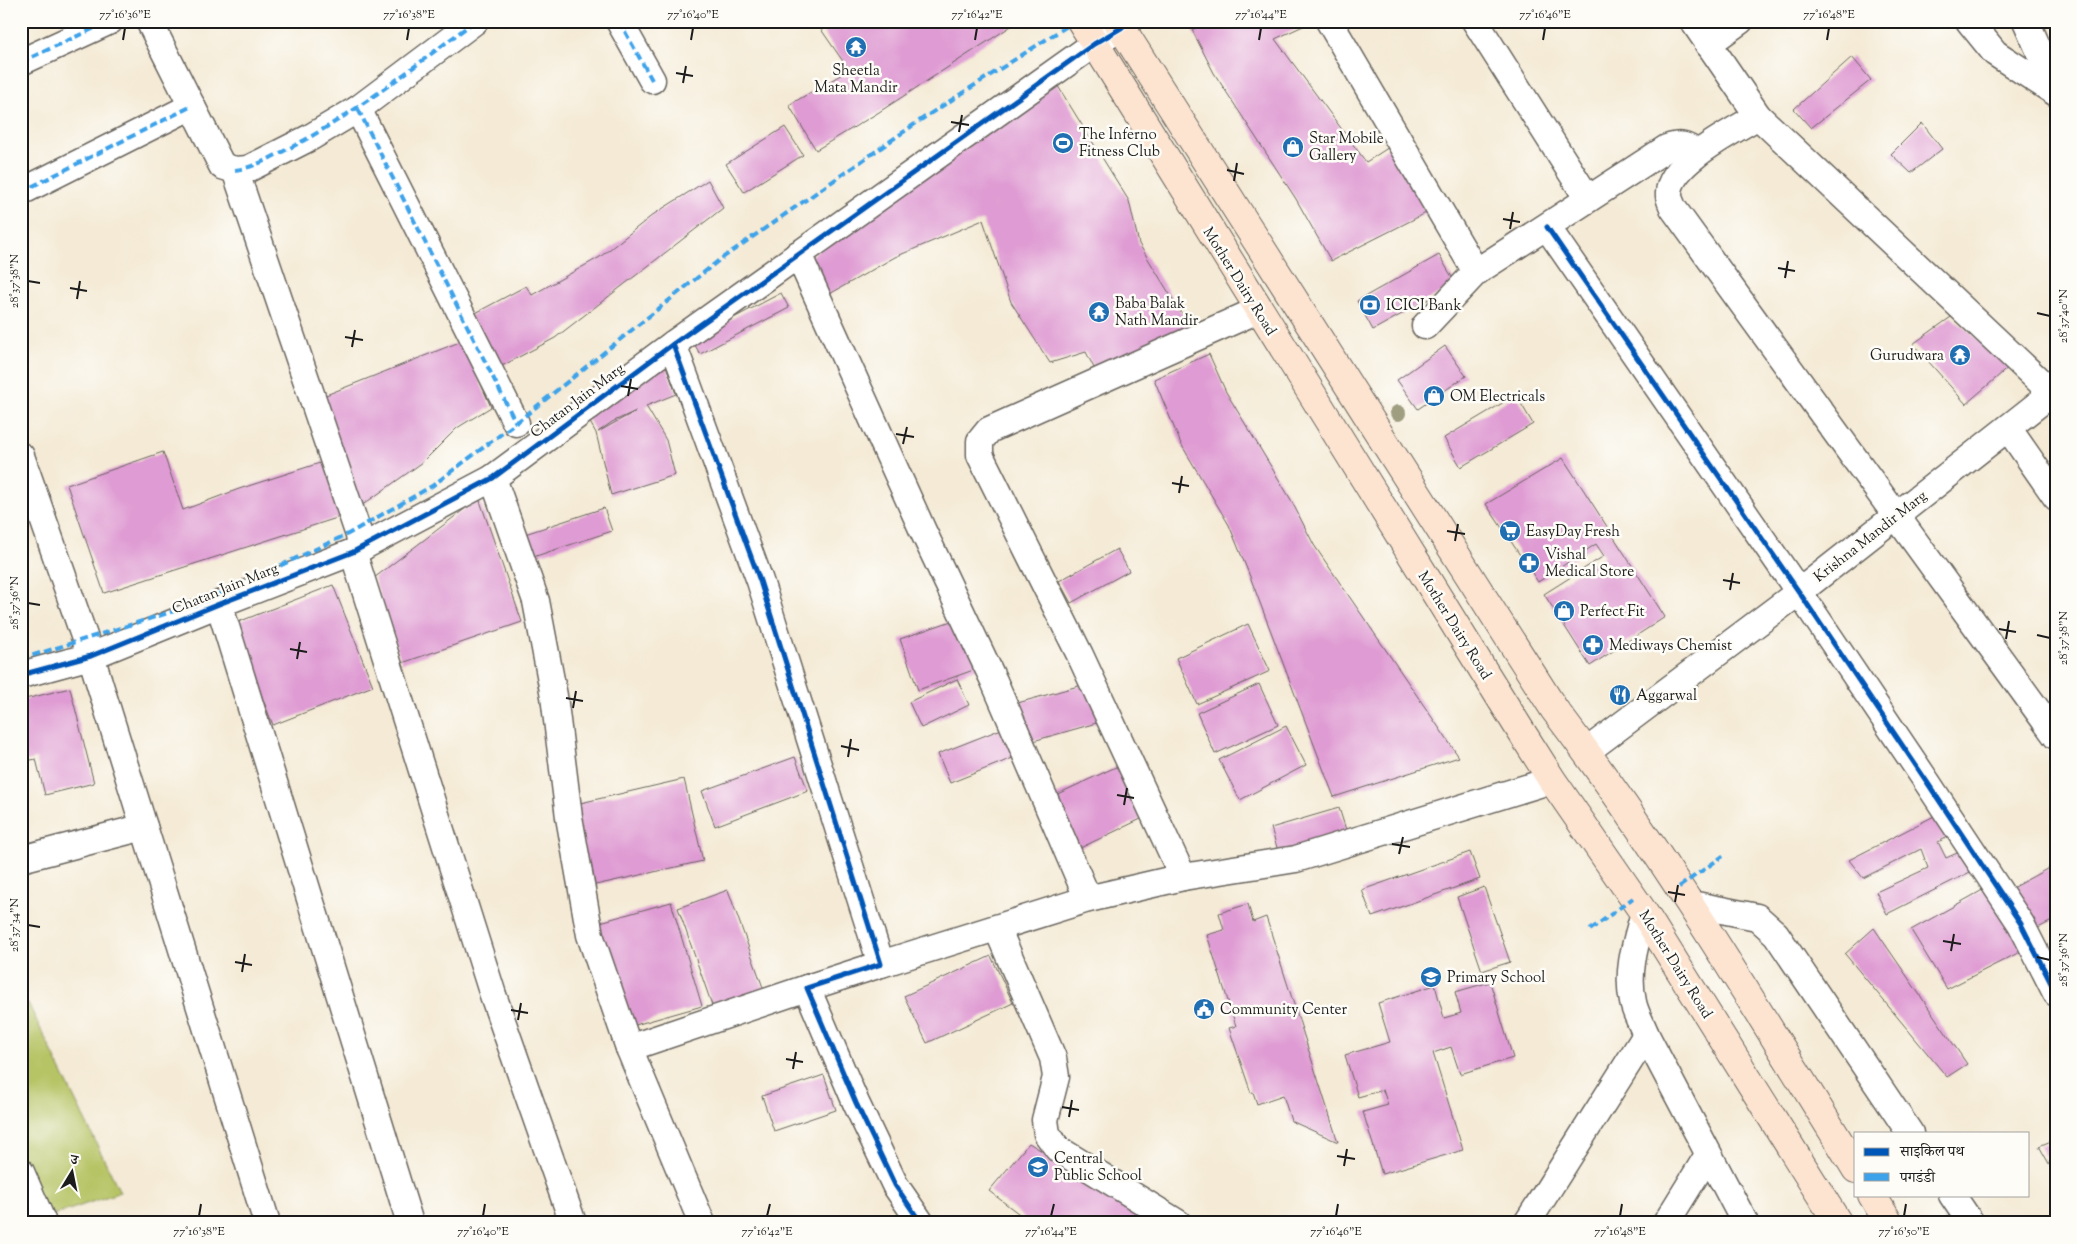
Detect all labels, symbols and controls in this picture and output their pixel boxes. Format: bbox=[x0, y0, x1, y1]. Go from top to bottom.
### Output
text: 77°16'36"E bbox=[99, 6, 151, 24]
text: 77°16'38"E bbox=[383, 6, 436, 24]
text: 77°16'40"E bbox=[667, 6, 719, 24]
text: 77°16'42"E bbox=[952, 6, 1003, 24]
text: 77°16'44"E bbox=[1235, 6, 1288, 24]
text: 77°16'46"E bbox=[1519, 6, 1571, 24]
text: 77°16'48"E bbox=[1803, 6, 1856, 24]
temple icon: Sheetla Mata Mandir bbox=[844, 35, 868, 59]
place label: Sheetla Mata Mandir bbox=[814, 61, 898, 99]
place label: The Inferno Fitness Club bbox=[1079, 125, 1160, 163]
place label: Star Mobile Gallery bbox=[1309, 129, 1384, 167]
sports icon: The Inferno Fitness Club bbox=[1051, 131, 1075, 155]
shop icon: Star Mobile Gallery bbox=[1281, 135, 1305, 159]
street label: Mother Dairy Road bbox=[1197, 224, 1281, 340]
text: 28°37'38"N bbox=[6, 253, 24, 308]
text: 28°37'40"N bbox=[2055, 288, 2073, 343]
bank icon: ICICI Bank bbox=[1358, 293, 1382, 317]
place label: Baba Balak Nath Mandir bbox=[1115, 294, 1199, 332]
place label: ICICI Bank bbox=[1386, 296, 1462, 317]
temple icon: Baba Balak Nath Mandir bbox=[1087, 300, 1111, 324]
temple icon: Gurudwara bbox=[1948, 343, 1972, 367]
place label: Gurudwara bbox=[1870, 346, 1944, 367]
street label: Chatan Jain Marg bbox=[527, 359, 629, 444]
shop icon: OM Electricals bbox=[1422, 384, 1446, 408]
place label: OM Electricals bbox=[1450, 387, 1545, 408]
street label: Krishna Mandir Marg bbox=[1810, 486, 1932, 588]
supermarket icon: EasyDay Fresh bbox=[1498, 519, 1522, 543]
place label: EasyDay Fresh bbox=[1526, 522, 1620, 543]
place label: Vishal Medical Store bbox=[1545, 545, 1634, 583]
pharmacy icon: Vishal Medical Store bbox=[1517, 551, 1541, 575]
street label: Chatan Jain Marg bbox=[169, 559, 282, 620]
street label: Mother Dairy Road bbox=[1412, 568, 1496, 684]
text: 28°37'36"N bbox=[6, 575, 24, 630]
shop icon: Perfect Fit bbox=[1552, 599, 1576, 623]
place label: Perfect Fit bbox=[1580, 602, 1645, 623]
text: 28°37'38"N bbox=[2055, 610, 2073, 665]
pharmacy icon: Mediways Chemist bbox=[1581, 633, 1605, 657]
place label: Mediways Chemist bbox=[1609, 636, 1732, 657]
restaurant icon: Aggarwal bbox=[1608, 683, 1632, 707]
place label: Aggarwal bbox=[1636, 686, 1697, 707]
text: 28°37'34"N bbox=[6, 897, 24, 952]
street label: Mother Dairy Road bbox=[1633, 907, 1717, 1023]
text: 28°37'36"N bbox=[2055, 932, 2073, 987]
school or university icon: Primary School bbox=[1419, 965, 1443, 989]
place label: Primary School bbox=[1447, 968, 1545, 989]
public building icon: Community Center bbox=[1192, 997, 1216, 1021]
place label: Community Center bbox=[1220, 1000, 1348, 1021]
legend bbox=[1854, 1132, 2030, 1196]
text: साइकिल पथ bbox=[1899, 1142, 1965, 1163]
north arrow bbox=[48, 1146, 98, 1196]
place label: Central Public School bbox=[1054, 1149, 1142, 1187]
text: उ bbox=[68, 1151, 80, 1172]
school or university icon: Central Public School bbox=[1026, 1155, 1050, 1179]
text: पगडंडी bbox=[1899, 1168, 1936, 1189]
text: 77°16'38"E bbox=[173, 1223, 226, 1241]
text: 77°16'40"E bbox=[457, 1223, 509, 1241]
text: 77°16'42"E bbox=[742, 1223, 793, 1241]
text: 77°16'44"E bbox=[1025, 1223, 1078, 1241]
text: 77°16'46"E bbox=[1310, 1223, 1362, 1241]
text: 77°16'48"E bbox=[1594, 1223, 1647, 1241]
text: 77°16'50"E bbox=[1879, 1223, 1930, 1241]

